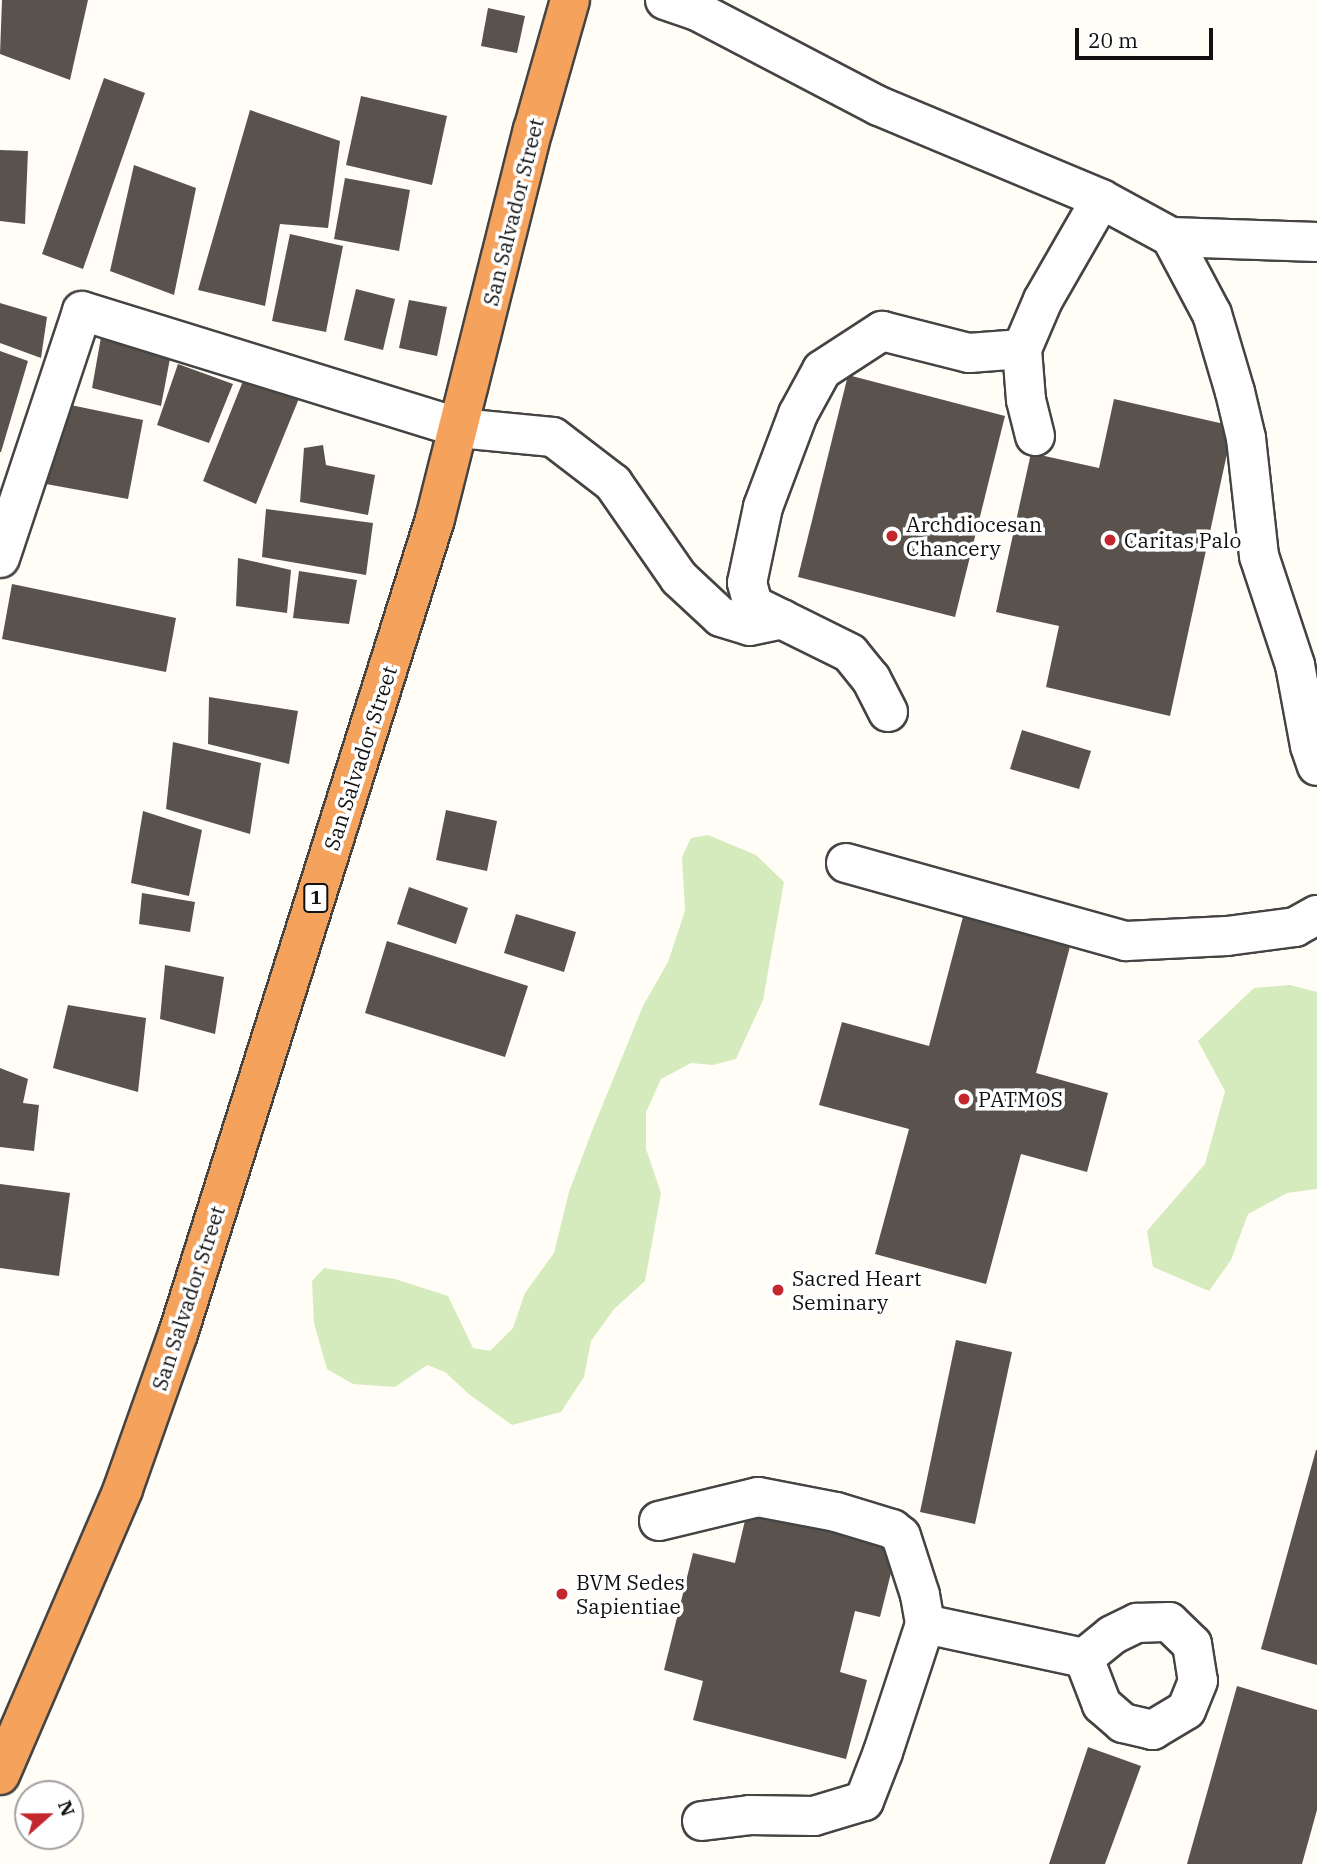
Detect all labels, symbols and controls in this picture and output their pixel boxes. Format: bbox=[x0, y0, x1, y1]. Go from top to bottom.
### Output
scale bar bbox=[1079, 14, 1217, 58]
text: 20 m bbox=[1088, 26, 1138, 54]
street label: San Salvador Street bbox=[478, 116, 548, 308]
place label: Archdiocesan Chancery bbox=[906, 511, 1042, 561]
place label: Caritas Palo bbox=[1124, 527, 1241, 553]
marker: Archdiocesan Chancery bbox=[884, 528, 900, 544]
marker: Caritas Palo bbox=[1102, 532, 1118, 548]
street label: San Salvador Street bbox=[318, 663, 402, 853]
road number: 1 bbox=[302, 882, 330, 914]
place label: PATMOS bbox=[978, 1086, 1063, 1112]
marker: PATMOS bbox=[956, 1091, 972, 1107]
street label: San Salvador Street bbox=[146, 1203, 230, 1393]
place label: Sacred Heart Seminary bbox=[792, 1265, 921, 1315]
marker: Sacred Heart Seminary bbox=[770, 1282, 786, 1298]
place label: BVM Sedes Sapientiae bbox=[576, 1569, 685, 1619]
marker: BVM Sedes Sapientiae bbox=[554, 1586, 570, 1602]
north arrow bbox=[14, 1780, 84, 1850]
text: N bbox=[53, 1797, 81, 1820]

